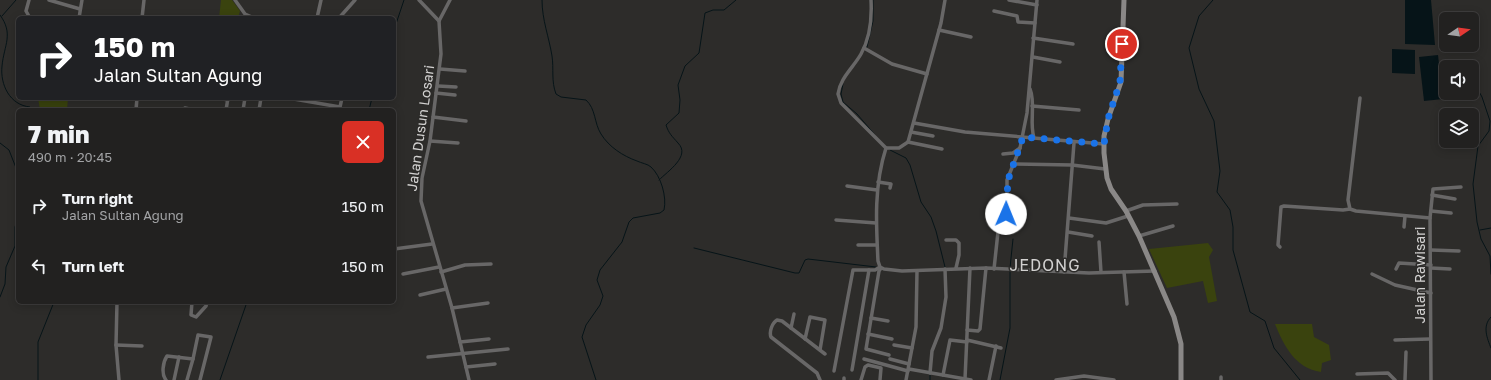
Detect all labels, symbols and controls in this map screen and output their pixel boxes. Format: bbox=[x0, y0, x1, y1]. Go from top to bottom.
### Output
north arrow bbox=[1439, 12, 1479, 52]
map controls bbox=[1439, 12, 1479, 148]
pin bbox=[1105, 27, 1139, 61]
text: 150 m bbox=[94, 30, 175, 63]
icon: right bbox=[28, 32, 80, 84]
icon: arrive bbox=[1111, 33, 1133, 55]
button: sound bbox=[1439, 60, 1479, 100]
text: Jalan Sultan Agung bbox=[94, 64, 262, 86]
street label: Jalan Dusun Losari bbox=[403, 64, 437, 192]
button: layers bbox=[1439, 108, 1479, 148]
text: 7 min bbox=[28, 119, 89, 148]
button: close bbox=[342, 121, 384, 163]
text: 490 m · 20:45 bbox=[28, 149, 112, 165]
text: Turn right bbox=[62, 189, 133, 207]
position arrow bbox=[985, 193, 1027, 235]
icon: right bbox=[28, 195, 50, 217]
text: 150 m bbox=[342, 197, 384, 215]
text: Jalan Sultan Agung bbox=[62, 207, 184, 223]
street label: Jalan Rawisari bbox=[1411, 227, 1428, 323]
icon: left bbox=[28, 255, 50, 277]
district label: JEDONG bbox=[1009, 255, 1081, 275]
text: Turn left bbox=[62, 257, 124, 275]
text: 150 m bbox=[342, 257, 384, 275]

